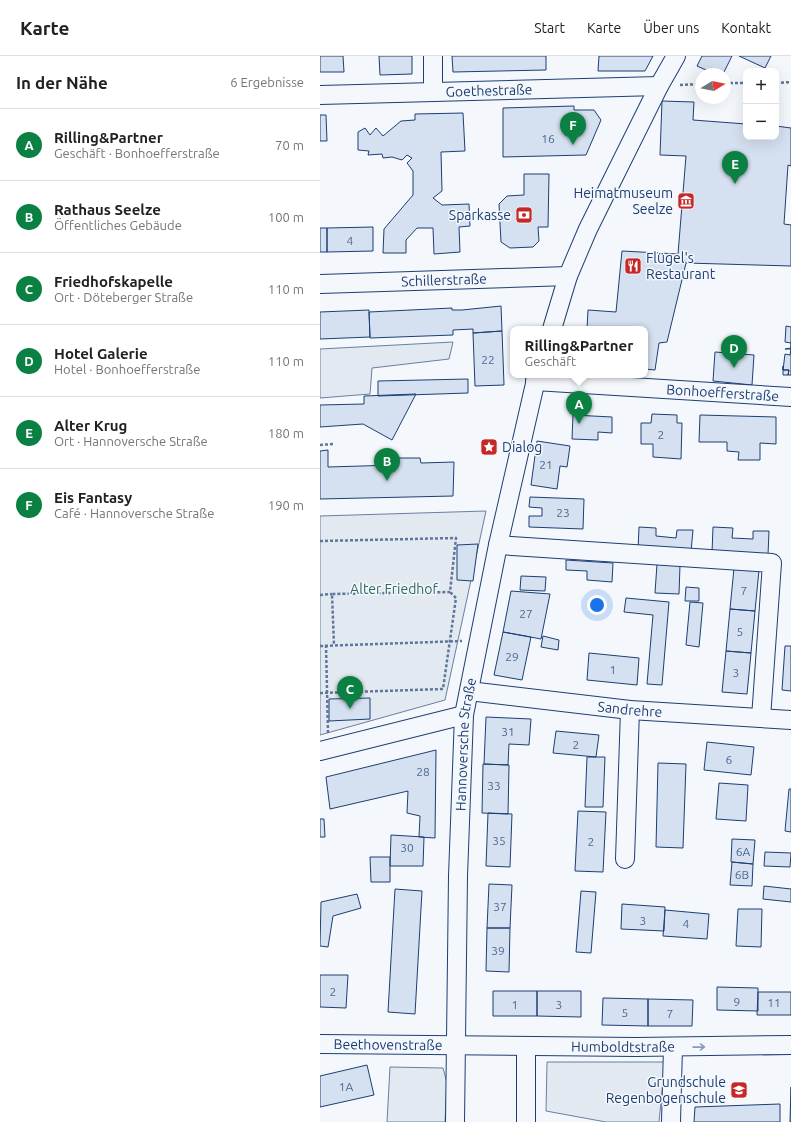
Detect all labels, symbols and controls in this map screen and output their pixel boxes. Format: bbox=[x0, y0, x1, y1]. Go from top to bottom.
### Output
text: Karte bbox=[20, 17, 69, 39]
text: Start bbox=[534, 20, 565, 36]
text: Karte bbox=[587, 20, 621, 36]
text: Über uns bbox=[643, 20, 699, 36]
text: Kontakt bbox=[721, 20, 771, 36]
north arrow bbox=[695, 68, 731, 104]
map controls bbox=[743, 68, 779, 140]
button: + bbox=[743, 68, 779, 104]
text: In der Nähe bbox=[16, 73, 108, 92]
text: 6 Ergebnisse bbox=[230, 75, 304, 89]
street label: Goethestraße bbox=[445, 81, 533, 100]
button: − bbox=[743, 104, 779, 140]
pin: F bbox=[560, 112, 586, 145]
text: Rilling&Partner bbox=[54, 129, 163, 146]
house number: 16 bbox=[541, 132, 555, 145]
text: A bbox=[24, 138, 34, 152]
text: 70 m bbox=[275, 138, 304, 152]
text: Geschäft · Bonhoefferstraße bbox=[54, 146, 220, 160]
pin: E bbox=[722, 151, 748, 184]
place label: Heimatmuseum Seelze bbox=[573, 185, 673, 217]
museum icon: Heimatmuseum Seelze bbox=[676, 191, 696, 211]
text: Rathaus Seelze bbox=[54, 201, 161, 218]
bank icon: Sparkasse bbox=[514, 205, 534, 225]
place label: Sparkasse bbox=[449, 207, 511, 223]
text: B bbox=[25, 210, 33, 224]
text: 100 m bbox=[268, 210, 304, 224]
text: Öffentliches Gebäude bbox=[54, 218, 182, 232]
house number: 4 bbox=[347, 234, 354, 247]
place label: Flügel's Restaurant bbox=[646, 250, 716, 282]
restaurant icon: Flügel's Restaurant bbox=[623, 256, 643, 276]
street label: Schillerstraße bbox=[401, 271, 487, 289]
text: Friedhofskapelle bbox=[54, 273, 173, 290]
text: C bbox=[25, 282, 33, 296]
text: 110 m bbox=[268, 282, 304, 296]
text: Ort · Döteberger Straße bbox=[54, 290, 193, 304]
popup bbox=[510, 326, 648, 378]
pin: D bbox=[721, 335, 747, 368]
text: Rilling&Partner bbox=[525, 337, 633, 354]
text: Hotel Galerie bbox=[54, 345, 148, 362]
house number: 22 bbox=[481, 353, 495, 366]
text: D bbox=[24, 354, 34, 368]
text: 110 m bbox=[268, 354, 304, 368]
text: Geschäft bbox=[525, 354, 576, 368]
text: Hotel · Bonhoefferstraße bbox=[54, 362, 200, 376]
street label: Bonhoefferstraße bbox=[666, 381, 780, 404]
pin: A bbox=[566, 391, 592, 424]
text: Alter Krug bbox=[54, 417, 127, 434]
text: E bbox=[25, 426, 33, 440]
text: 180 m bbox=[268, 426, 304, 440]
house number: 2 bbox=[658, 428, 664, 441]
text: Ort · Hannoversche Straße bbox=[54, 434, 208, 448]
place icon: Dialog bbox=[479, 437, 499, 457]
place label: Dialog bbox=[502, 439, 542, 455]
pin: B bbox=[374, 448, 400, 481]
house number: 21 bbox=[539, 458, 553, 471]
text: Eis Fantasy bbox=[54, 489, 132, 506]
text: F bbox=[25, 498, 33, 512]
text: 190 m bbox=[268, 498, 304, 512]
text: Café · Hannoversche Straße bbox=[54, 506, 214, 520]
house number: 23 bbox=[556, 506, 570, 519]
park label: Alter Friedhof bbox=[350, 581, 439, 597]
house number: 7 bbox=[741, 584, 747, 597]
your location bbox=[587, 595, 607, 615]
house number: 27 bbox=[519, 607, 533, 620]
house number: 5 bbox=[737, 625, 743, 638]
house number: 29 bbox=[505, 650, 519, 663]
house number: 1 bbox=[610, 663, 616, 676]
house number: 3 bbox=[733, 666, 739, 679]
pin: C bbox=[337, 676, 363, 709]
street label: Hannoversche Straße bbox=[452, 676, 479, 811]
street label: Sandrehre bbox=[597, 698, 663, 720]
house number: 31 bbox=[501, 725, 515, 738]
house number: 2 bbox=[573, 738, 579, 751]
house number: 6 bbox=[726, 753, 733, 766]
house number: 28 bbox=[416, 765, 430, 778]
house number: 33 bbox=[487, 779, 501, 792]
house number: 35 bbox=[492, 834, 506, 847]
house number: 2 bbox=[588, 835, 594, 848]
house number: 30 bbox=[400, 841, 414, 854]
house number: 6A bbox=[736, 845, 750, 858]
house number: 6B bbox=[735, 868, 749, 881]
house number: 37 bbox=[493, 900, 507, 913]
house number: 3 bbox=[640, 914, 646, 927]
house number: 4 bbox=[683, 917, 690, 930]
house number: 39 bbox=[491, 944, 505, 957]
house number: 2 bbox=[330, 985, 336, 998]
house number: 9 bbox=[734, 995, 740, 1008]
house number: 11 bbox=[767, 996, 781, 1009]
house number: 1 bbox=[512, 998, 518, 1011]
house number: 3 bbox=[556, 998, 562, 1011]
house number: 5 bbox=[622, 1006, 628, 1019]
house number: 7 bbox=[667, 1007, 673, 1020]
street label: Beethovenstraße bbox=[333, 1036, 443, 1053]
street label: Humboldtstraße bbox=[571, 1038, 675, 1055]
one-way arrow bbox=[692, 1043, 705, 1051]
place label: Grundschule Regenbogenschule bbox=[606, 1074, 726, 1106]
house number: 1A bbox=[339, 1080, 353, 1093]
school or university icon: Grundschule Regenbogenschule bbox=[729, 1080, 749, 1100]

